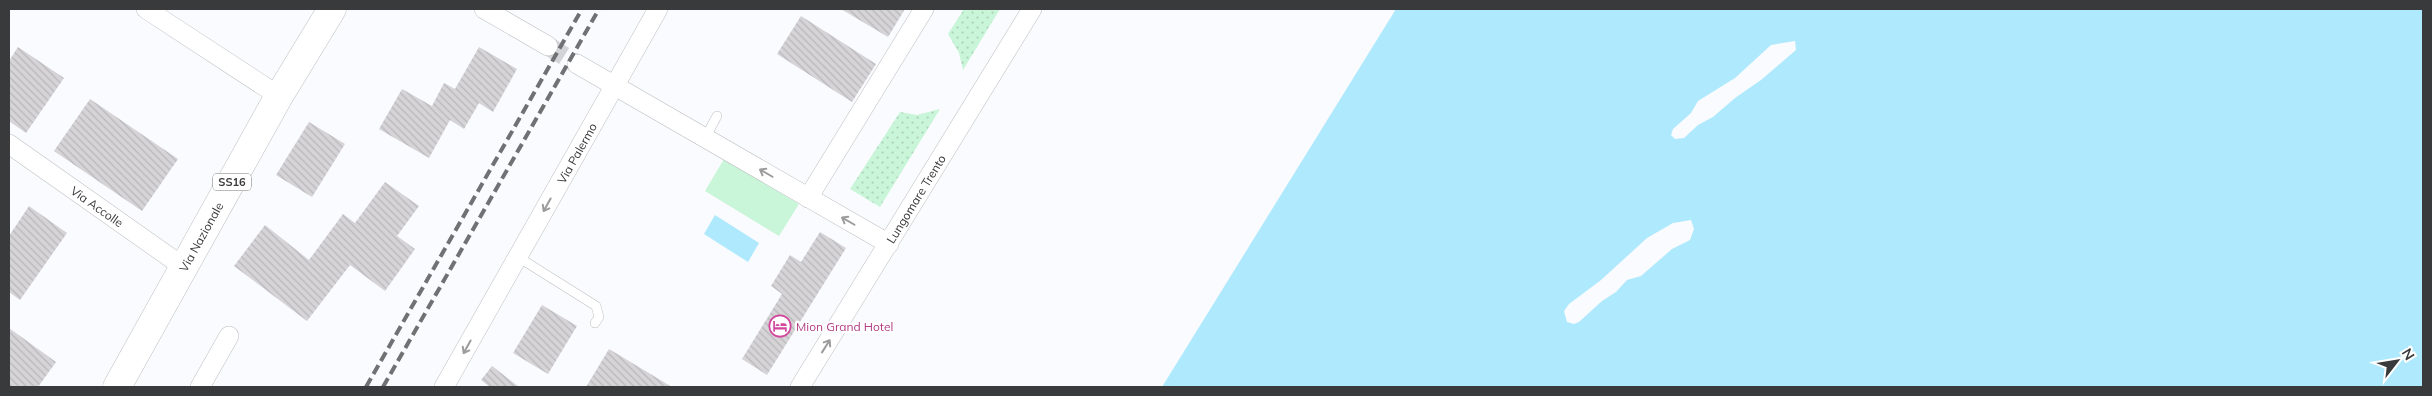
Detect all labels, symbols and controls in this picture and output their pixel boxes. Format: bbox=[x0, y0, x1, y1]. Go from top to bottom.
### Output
street label: Via Palermo bbox=[553, 120, 600, 186]
street label: Lungomare Trento bbox=[883, 151, 949, 246]
one-way arrow bbox=[759, 168, 773, 178]
road number: SS16 bbox=[213, 173, 251, 190]
street label: Via Accolle bbox=[68, 182, 127, 230]
one-way arrow bbox=[542, 197, 551, 212]
street label: Via Nazionale bbox=[175, 199, 226, 274]
one-way arrow bbox=[842, 215, 856, 225]
hotel icon: Mion Grand Hotel bbox=[768, 314, 792, 338]
place label: Mion Grand Hotel bbox=[796, 319, 893, 334]
north arrow bbox=[2372, 336, 2422, 386]
one-way arrow bbox=[462, 339, 472, 353]
one-way arrow bbox=[821, 339, 831, 353]
text: N bbox=[2398, 345, 2419, 363]

